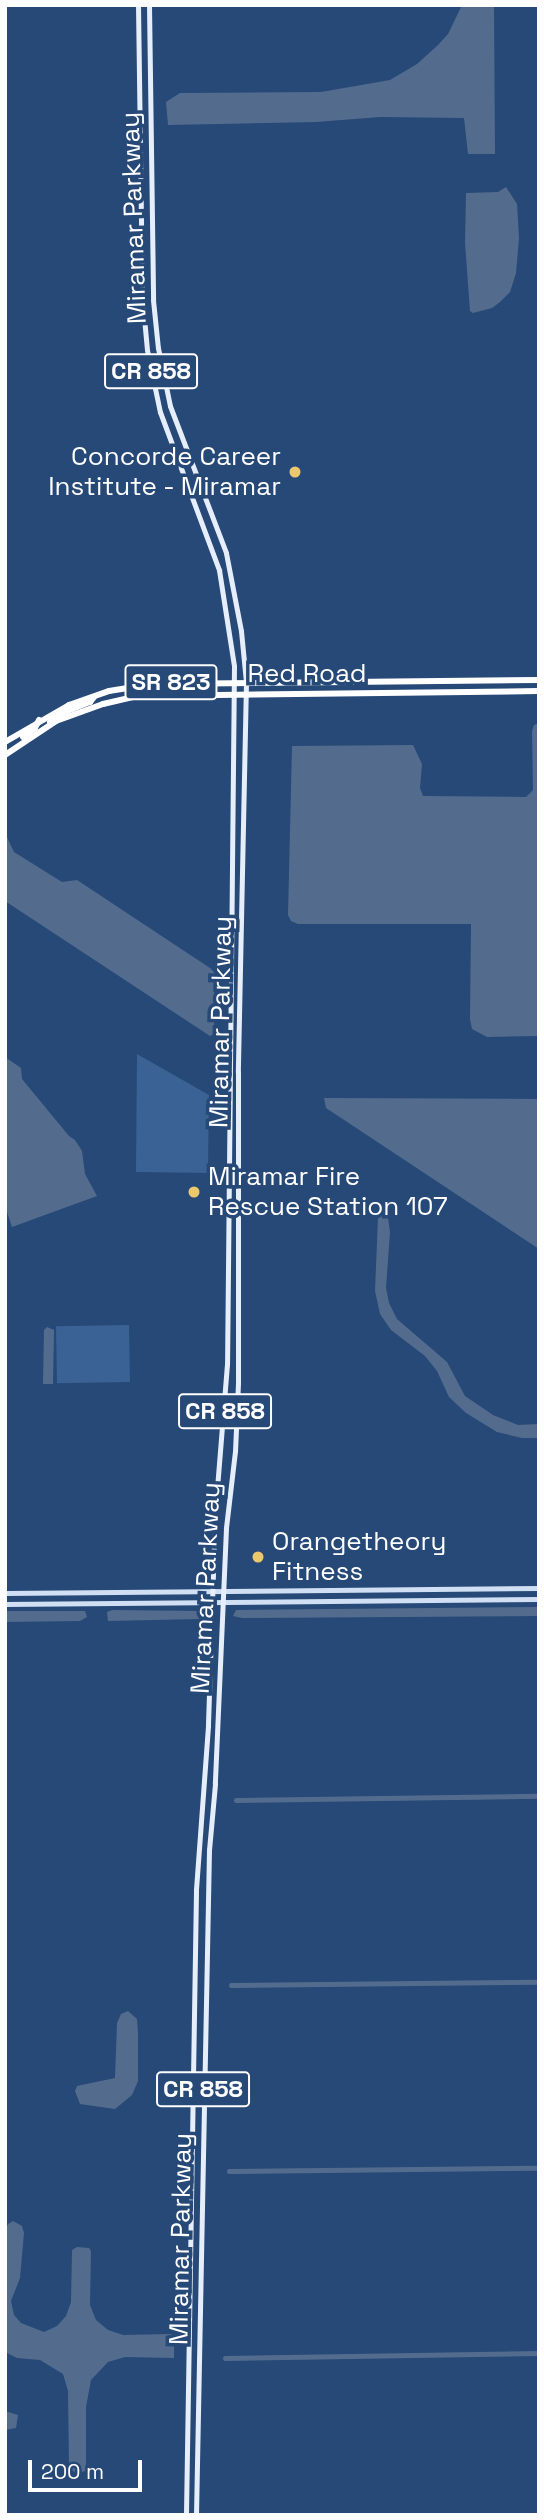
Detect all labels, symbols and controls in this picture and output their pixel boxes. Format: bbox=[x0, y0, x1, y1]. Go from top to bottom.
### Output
street label: Miramar Parkway bbox=[115, 111, 153, 325]
road number: CR 858 bbox=[104, 350, 198, 392]
place label: Concorde Career Institute - Miramar bbox=[47, 441, 281, 503]
marker: Concorde Career Institute - Miramar bbox=[287, 464, 303, 480]
street label: Red Road bbox=[247, 658, 367, 690]
road number: SR 823 bbox=[124, 662, 218, 702]
street label: Miramar Parkway bbox=[204, 916, 238, 1128]
place label: Miramar Fire Rescue Station 107 bbox=[208, 1161, 448, 1222]
marker: Miramar Fire Rescue Station 107 bbox=[186, 1184, 202, 1200]
road number: CR 858 bbox=[178, 1391, 272, 1432]
street label: Miramar Parkway bbox=[185, 1481, 227, 1695]
place label: Orangetheory Fitness bbox=[272, 1526, 446, 1588]
marker: Orangetheory Fitness bbox=[250, 1549, 266, 1565]
road number: CR 858 bbox=[156, 2068, 250, 2110]
street label: Miramar Parkway bbox=[164, 2133, 198, 2345]
scale bar bbox=[32, 2446, 145, 2490]
text: 200 m bbox=[41, 2458, 104, 2485]

